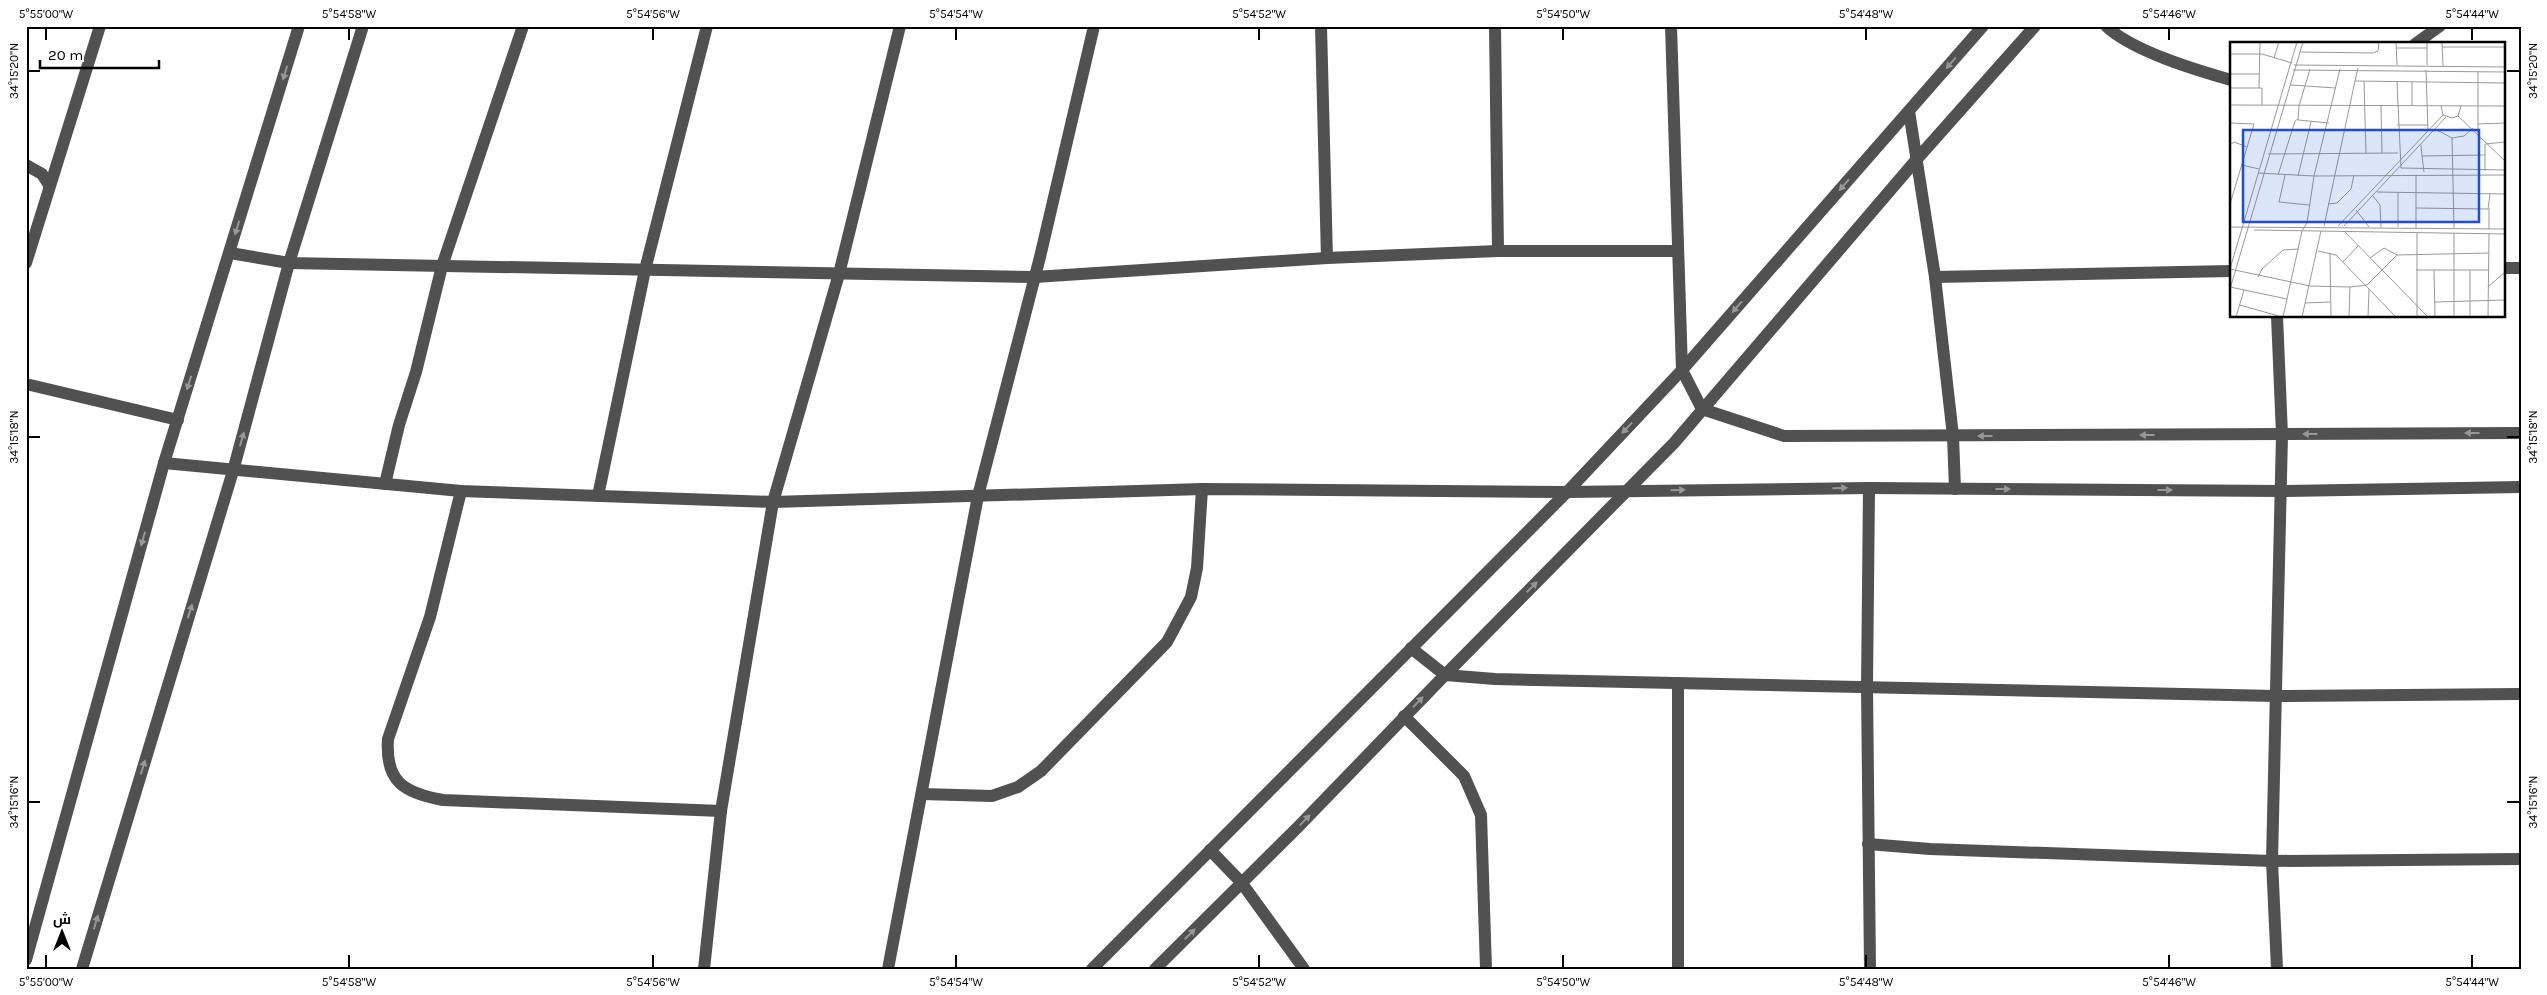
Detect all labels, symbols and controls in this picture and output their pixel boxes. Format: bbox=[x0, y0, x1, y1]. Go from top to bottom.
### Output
text: 5°55'00"W bbox=[19, 7, 74, 21]
text: 5°54'58"W bbox=[322, 7, 377, 21]
text: 5°54'56"W bbox=[626, 7, 680, 21]
text: 5°54'54"W bbox=[929, 7, 983, 21]
text: 5°54'52"W bbox=[1232, 7, 1286, 21]
text: 5°54'50"W bbox=[1536, 7, 1590, 21]
text: 5°54'48"W bbox=[1839, 7, 1893, 21]
text: 5°54'46"W bbox=[2142, 7, 2196, 21]
text: 5°54'44"W bbox=[2445, 7, 2499, 21]
scale bar bbox=[40, 38, 159, 70]
inset map bbox=[2230, 42, 2504, 318]
text: 34°15'20"N bbox=[7, 43, 21, 99]
text: 34°15'20"N bbox=[2526, 43, 2540, 99]
text: 20 m bbox=[48, 46, 83, 64]
one-way arrow bbox=[1945, 56, 1956, 69]
one-way arrow bbox=[281, 65, 289, 80]
one-way arrow bbox=[1838, 179, 1849, 192]
one-way arrow bbox=[233, 221, 241, 236]
one-way arrow bbox=[1731, 301, 1742, 314]
one-way arrow bbox=[185, 376, 193, 391]
text: 34°15'18"N bbox=[7, 410, 21, 464]
text: 34°15'18"N bbox=[2526, 410, 2540, 464]
one-way arrow bbox=[1621, 421, 1633, 433]
one-way arrow bbox=[2464, 430, 2480, 438]
one-way arrow bbox=[238, 431, 246, 446]
one-way arrow bbox=[2139, 431, 2155, 439]
one-way arrow bbox=[2301, 431, 2317, 439]
one-way arrow bbox=[1976, 432, 1992, 440]
one-way arrow bbox=[1833, 484, 1849, 492]
one-way arrow bbox=[1995, 485, 2011, 493]
one-way arrow bbox=[1670, 486, 1686, 494]
one-way arrow bbox=[2158, 486, 2174, 494]
one-way arrow bbox=[139, 532, 147, 547]
one-way arrow bbox=[1526, 582, 1538, 594]
one-way arrow bbox=[187, 603, 195, 618]
one-way arrow bbox=[1411, 697, 1423, 709]
one-way arrow bbox=[140, 759, 148, 774]
text: 34°15'16"N bbox=[7, 776, 21, 828]
text: 34°15'16"N bbox=[2526, 776, 2540, 828]
one-way arrow bbox=[1299, 814, 1311, 826]
north arrow bbox=[38, 908, 88, 958]
text: ش bbox=[53, 911, 71, 928]
one-way arrow bbox=[93, 914, 101, 929]
one-way arrow bbox=[1184, 928, 1196, 940]
text: 5°55'00"W bbox=[19, 975, 74, 989]
text: 5°54'58"W bbox=[322, 975, 377, 989]
text: 5°54'56"W bbox=[626, 975, 680, 989]
text: 5°54'54"W bbox=[929, 975, 983, 989]
text: 5°54'52"W bbox=[1232, 975, 1286, 989]
text: 5°54'50"W bbox=[1536, 975, 1590, 989]
text: 5°54'48"W bbox=[1839, 975, 1893, 989]
text: 5°54'46"W bbox=[2142, 975, 2196, 989]
text: 5°54'44"W bbox=[2445, 975, 2499, 989]

